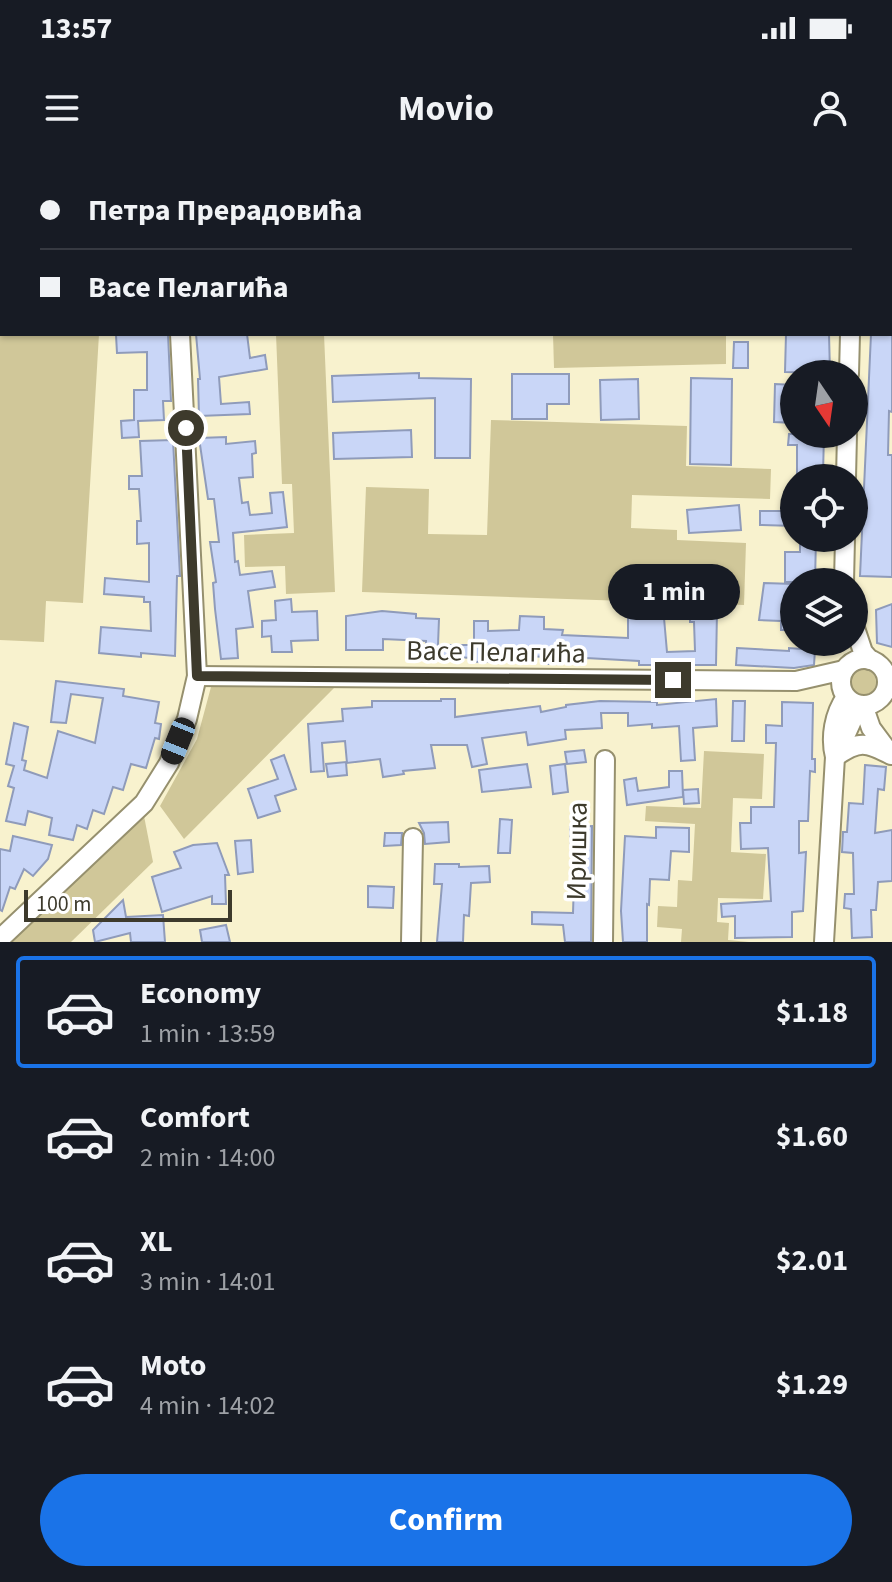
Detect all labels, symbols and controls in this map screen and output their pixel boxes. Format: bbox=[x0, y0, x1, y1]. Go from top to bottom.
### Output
text: 13:57 bbox=[40, 7, 112, 50]
text: Movio bbox=[398, 83, 494, 134]
icon: menu bbox=[40, 86, 84, 130]
icon: person bbox=[808, 86, 852, 130]
text: Петра Прерадовића bbox=[88, 189, 362, 232]
text: Васе Пелагића bbox=[88, 266, 288, 309]
north arrow bbox=[780, 360, 868, 448]
map controls bbox=[780, 360, 868, 656]
route start bbox=[168, 410, 204, 446]
button: locate bbox=[780, 464, 868, 552]
callout: 1 min bbox=[607, 564, 739, 620]
button: layers bbox=[780, 568, 868, 656]
text: 1 min bbox=[642, 573, 706, 610]
street label: Васе Пелагића bbox=[406, 630, 586, 674]
route end bbox=[655, 662, 691, 698]
car bbox=[158, 714, 198, 768]
street label: Иришка bbox=[556, 801, 598, 901]
scale bar bbox=[24, 886, 232, 922]
text: 100 m bbox=[36, 888, 91, 920]
text: Economy bbox=[140, 972, 261, 1015]
icon: car bbox=[44, 976, 116, 1048]
text: $1.18 bbox=[776, 991, 848, 1034]
text: 1 min · 13:59 bbox=[140, 1015, 275, 1052]
text: Comfort bbox=[140, 1096, 250, 1139]
icon: car bbox=[44, 1100, 116, 1172]
text: $1.60 bbox=[776, 1115, 848, 1158]
text: 2 min · 14:00 bbox=[140, 1139, 275, 1176]
text: XL bbox=[140, 1220, 173, 1263]
icon: car bbox=[44, 1224, 116, 1296]
text: $2.01 bbox=[776, 1239, 848, 1282]
text: 3 min · 14:01 bbox=[140, 1263, 275, 1300]
text: Moto bbox=[140, 1344, 206, 1387]
icon: car bbox=[44, 1348, 116, 1420]
text: $1.29 bbox=[776, 1363, 848, 1406]
text: 4 min · 14:02 bbox=[140, 1387, 275, 1424]
button: Confirm bbox=[40, 1474, 852, 1566]

